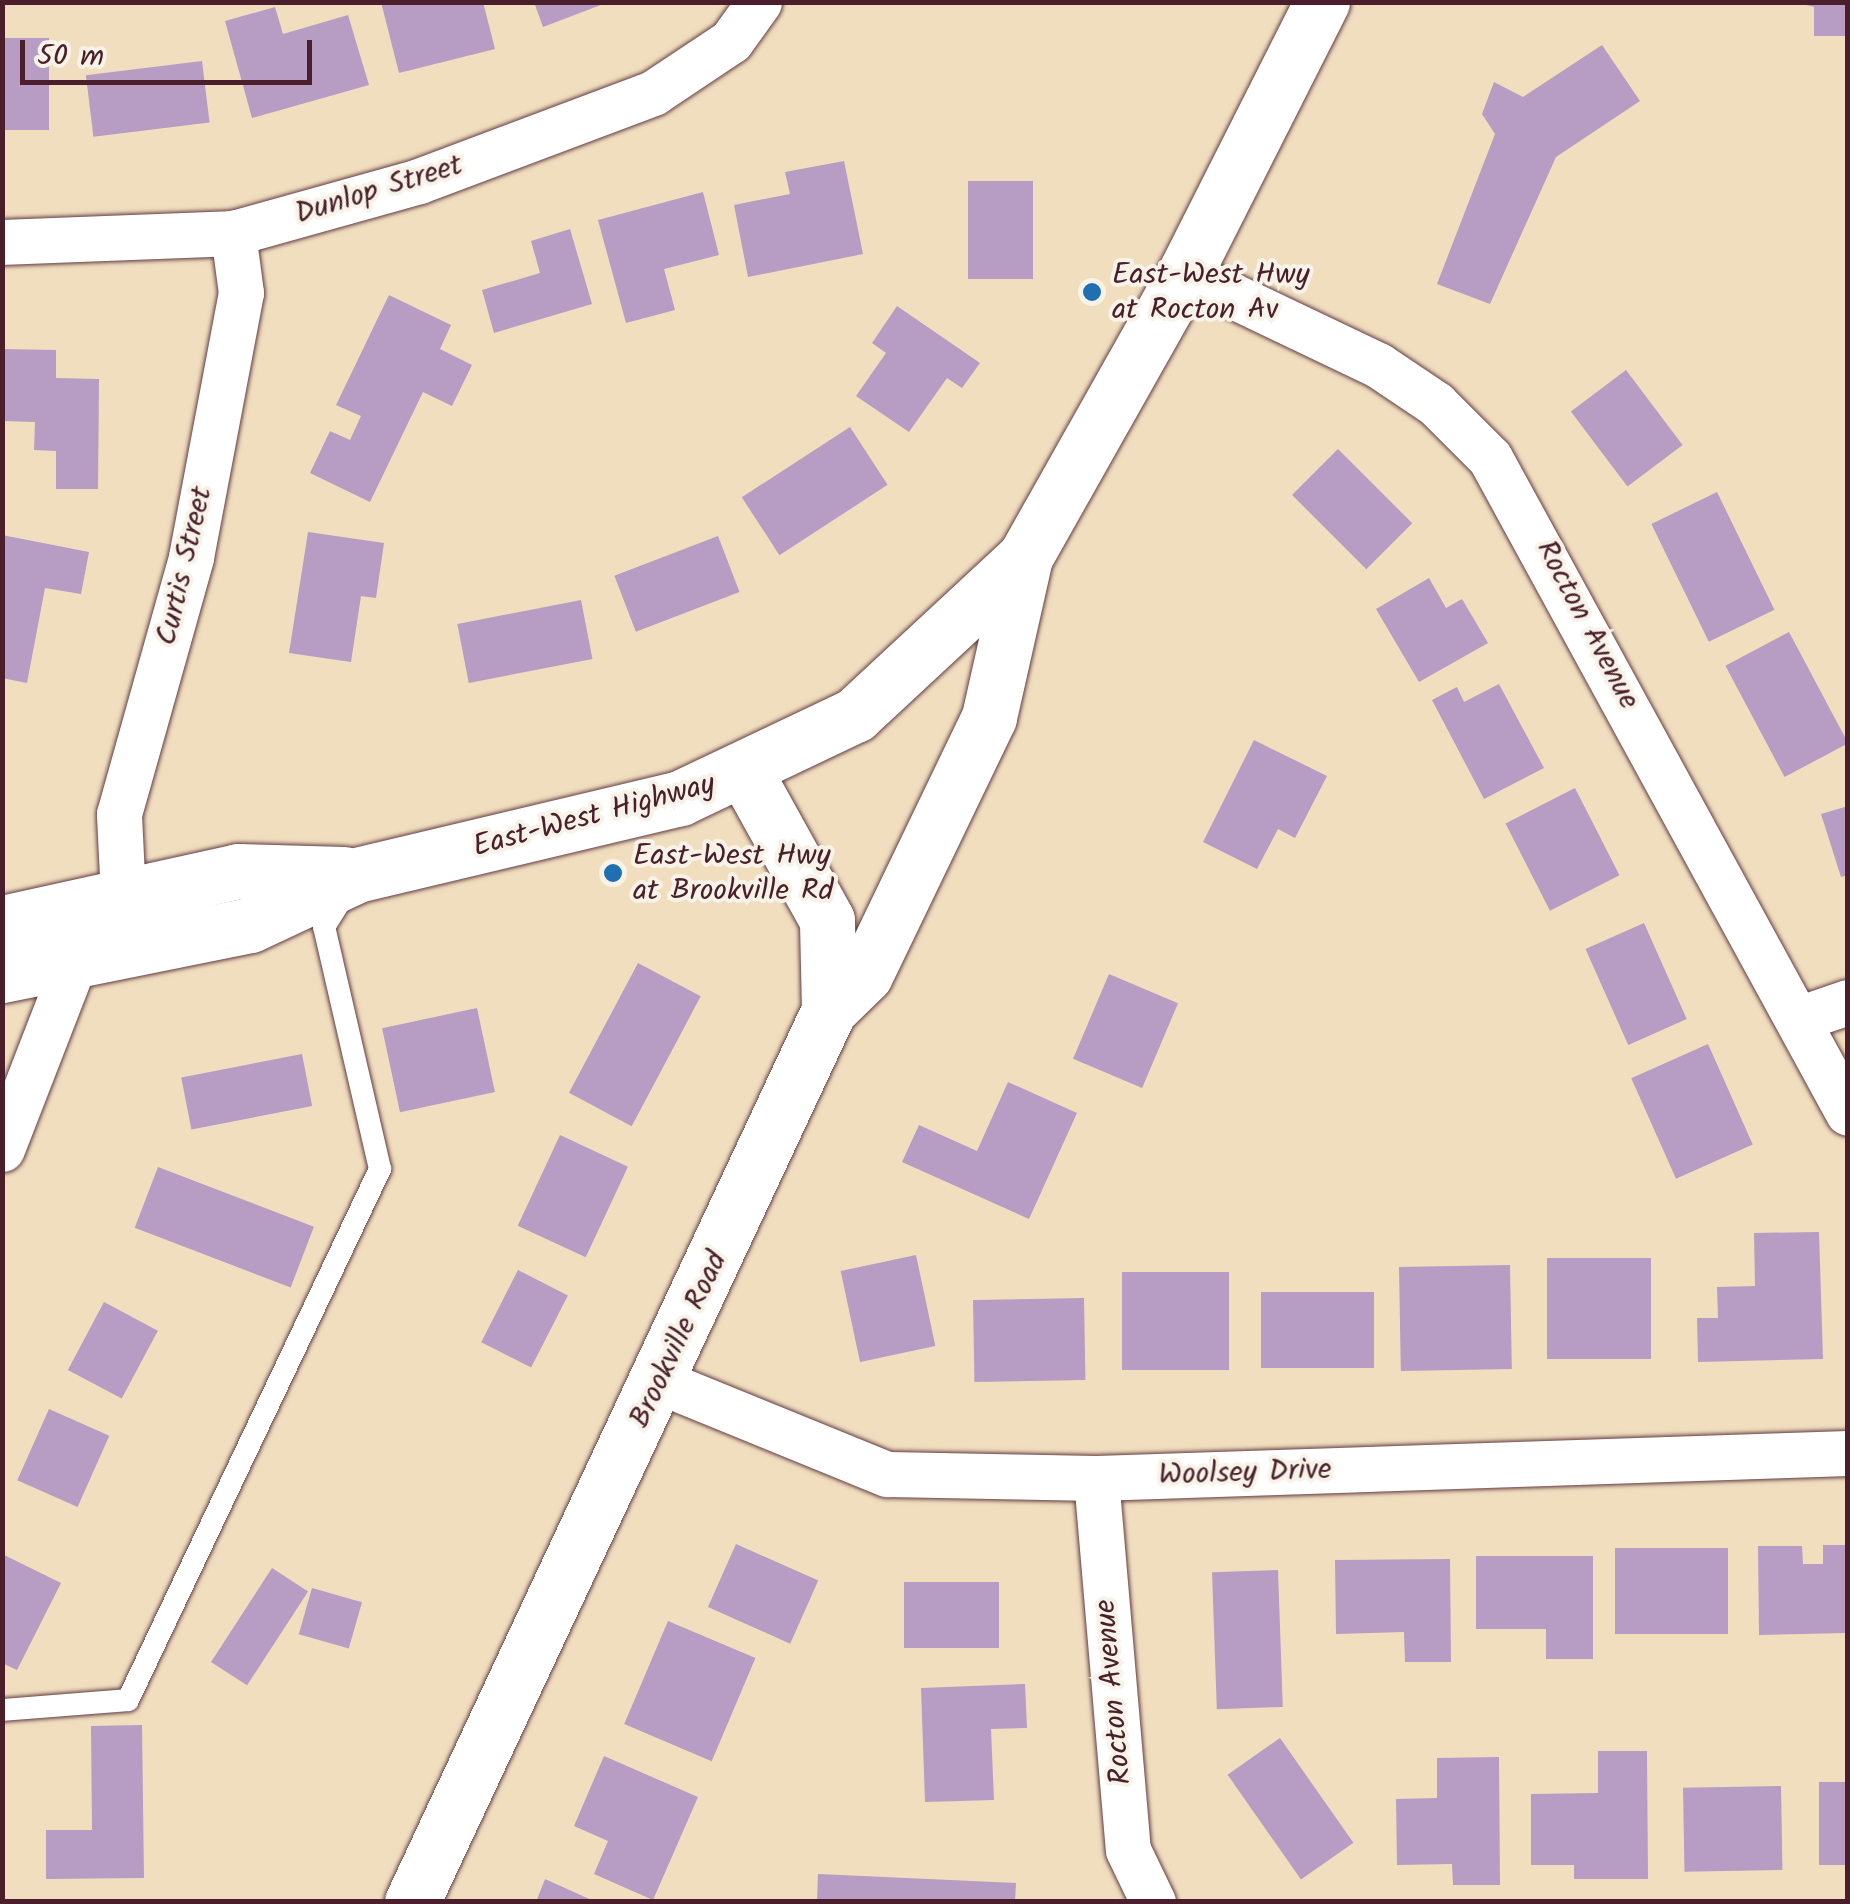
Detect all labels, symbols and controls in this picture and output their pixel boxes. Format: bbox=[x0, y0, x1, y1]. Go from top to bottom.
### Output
scale bar bbox=[25, 20, 318, 82]
text: 50 m bbox=[37, 33, 104, 81]
street label: Dunlop Street bbox=[291, 147, 467, 233]
place label: East-West Hwy at Rocton Av bbox=[1112, 257, 1310, 328]
marker: East-West Hwy at Rocton Av bbox=[1081, 281, 1103, 303]
street label: Curtis Street bbox=[149, 483, 221, 649]
street label: Rocton Avenue bbox=[1527, 534, 1647, 716]
street label: East-West Highway bbox=[469, 766, 719, 866]
place label: East-West Hwy at Brookville Rd bbox=[633, 838, 834, 908]
marker: East-West Hwy at Brookville Rd bbox=[602, 862, 624, 884]
street label: Brookville Road bbox=[622, 1246, 736, 1434]
street label: Woolsey Drive bbox=[1158, 1452, 1332, 1494]
street label: Rocton Avenue bbox=[1088, 1598, 1140, 1786]

